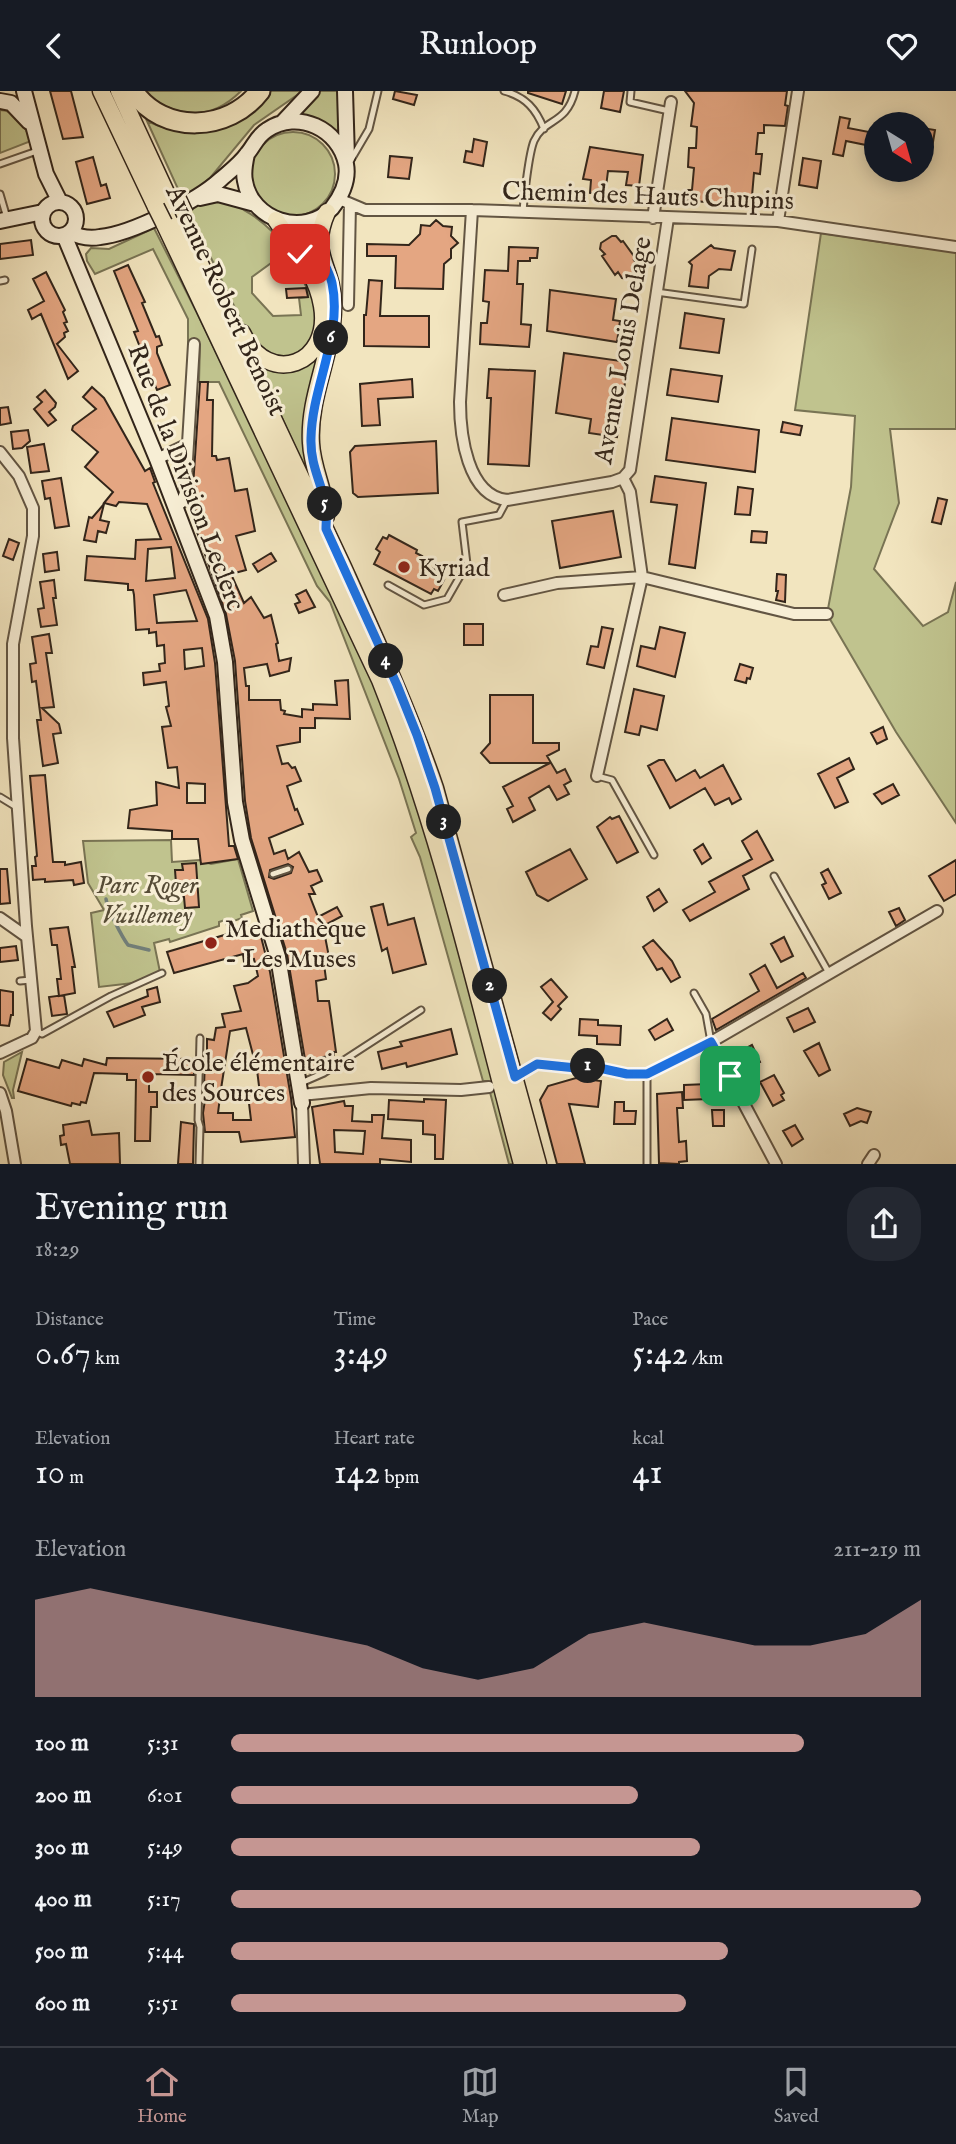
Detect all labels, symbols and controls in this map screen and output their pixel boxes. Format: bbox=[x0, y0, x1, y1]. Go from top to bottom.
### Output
text: Runloop bbox=[419, 25, 537, 66]
icon: back bbox=[35, 27, 73, 65]
icon: heart bbox=[883, 27, 921, 65]
north arrow bbox=[864, 112, 934, 182]
map controls bbox=[864, 112, 934, 182]
street label: Chemin des Hauts Chupins bbox=[501, 175, 794, 218]
street label: Avenue Robert Benoist bbox=[157, 179, 294, 421]
pin bbox=[270, 224, 330, 284]
street label: Avenue Louis Delage bbox=[587, 234, 660, 467]
icon: check bbox=[281, 235, 319, 273]
pin: 6 bbox=[314, 321, 348, 355]
text: 6 bbox=[326, 325, 335, 349]
street label: Rue de la Division Leclerc bbox=[119, 339, 252, 616]
pin: 5 bbox=[308, 487, 342, 521]
text: 5 bbox=[321, 491, 328, 515]
place label: Kyriad bbox=[418, 552, 490, 585]
marker: Kyriad bbox=[396, 559, 412, 575]
pin: 4 bbox=[368, 643, 404, 679]
text: 4 bbox=[381, 648, 390, 672]
pin: 3 bbox=[426, 805, 462, 839]
text: 3 bbox=[440, 809, 447, 833]
park label: Parc Roger Vuillemey bbox=[96, 869, 199, 932]
place label: Mediathèque - Les Muses bbox=[225, 913, 366, 976]
marker: Mediathèque - Les Muses bbox=[203, 935, 219, 951]
pin: 2 bbox=[472, 969, 508, 1003]
text: 2 bbox=[485, 973, 494, 997]
pin bbox=[700, 1046, 760, 1106]
place label: École élémentaire des Sources bbox=[162, 1047, 355, 1110]
pin: 1 bbox=[570, 1049, 606, 1083]
text: 1 bbox=[584, 1053, 591, 1077]
icon: arrive bbox=[711, 1057, 749, 1095]
marker: École élémentaire des Sources bbox=[140, 1069, 156, 1085]
text: Evening run bbox=[35, 1185, 229, 1233]
button: share bbox=[847, 1187, 921, 1261]
text: 18:29 bbox=[35, 1235, 79, 1264]
text: Distance bbox=[35, 1308, 104, 1332]
text: Time bbox=[334, 1308, 376, 1332]
text: Pace bbox=[632, 1308, 668, 1332]
text: 0.67 bbox=[35, 1332, 91, 1377]
text: 3:49 bbox=[334, 1332, 388, 1377]
text: 5:42 bbox=[632, 1332, 688, 1377]
text: km bbox=[91, 1347, 120, 1371]
text: /km bbox=[688, 1347, 723, 1371]
text: Elevation bbox=[35, 1427, 110, 1451]
text: Heart rate bbox=[334, 1427, 415, 1451]
text: kcal bbox=[632, 1427, 664, 1451]
text: 10 bbox=[35, 1451, 65, 1496]
text: 142 bbox=[334, 1451, 380, 1496]
text: 41 bbox=[632, 1451, 663, 1496]
text: m bbox=[65, 1466, 84, 1490]
text: bpm bbox=[380, 1466, 420, 1490]
text: Elevation bbox=[35, 1535, 126, 1564]
text: 211–219 m bbox=[833, 1535, 921, 1564]
text: 100 m bbox=[35, 1729, 89, 1758]
text: 5:31 bbox=[147, 1729, 179, 1758]
text: 200 m bbox=[35, 1781, 91, 1810]
text: 6:01 bbox=[147, 1781, 183, 1810]
text: 300 m bbox=[35, 1833, 89, 1862]
text: 5:49 bbox=[147, 1833, 183, 1862]
text: 400 m bbox=[35, 1885, 92, 1914]
text: 5:17 bbox=[147, 1885, 181, 1914]
text: 500 m bbox=[35, 1937, 89, 1966]
text: 5:44 bbox=[147, 1937, 184, 1966]
text: 600 m bbox=[35, 1989, 90, 2018]
text: 5:51 bbox=[147, 1989, 178, 2018]
tab: Home bbox=[137, 2063, 187, 2129]
tab: Map bbox=[461, 2063, 499, 2129]
tab: Saved bbox=[774, 2063, 819, 2129]

